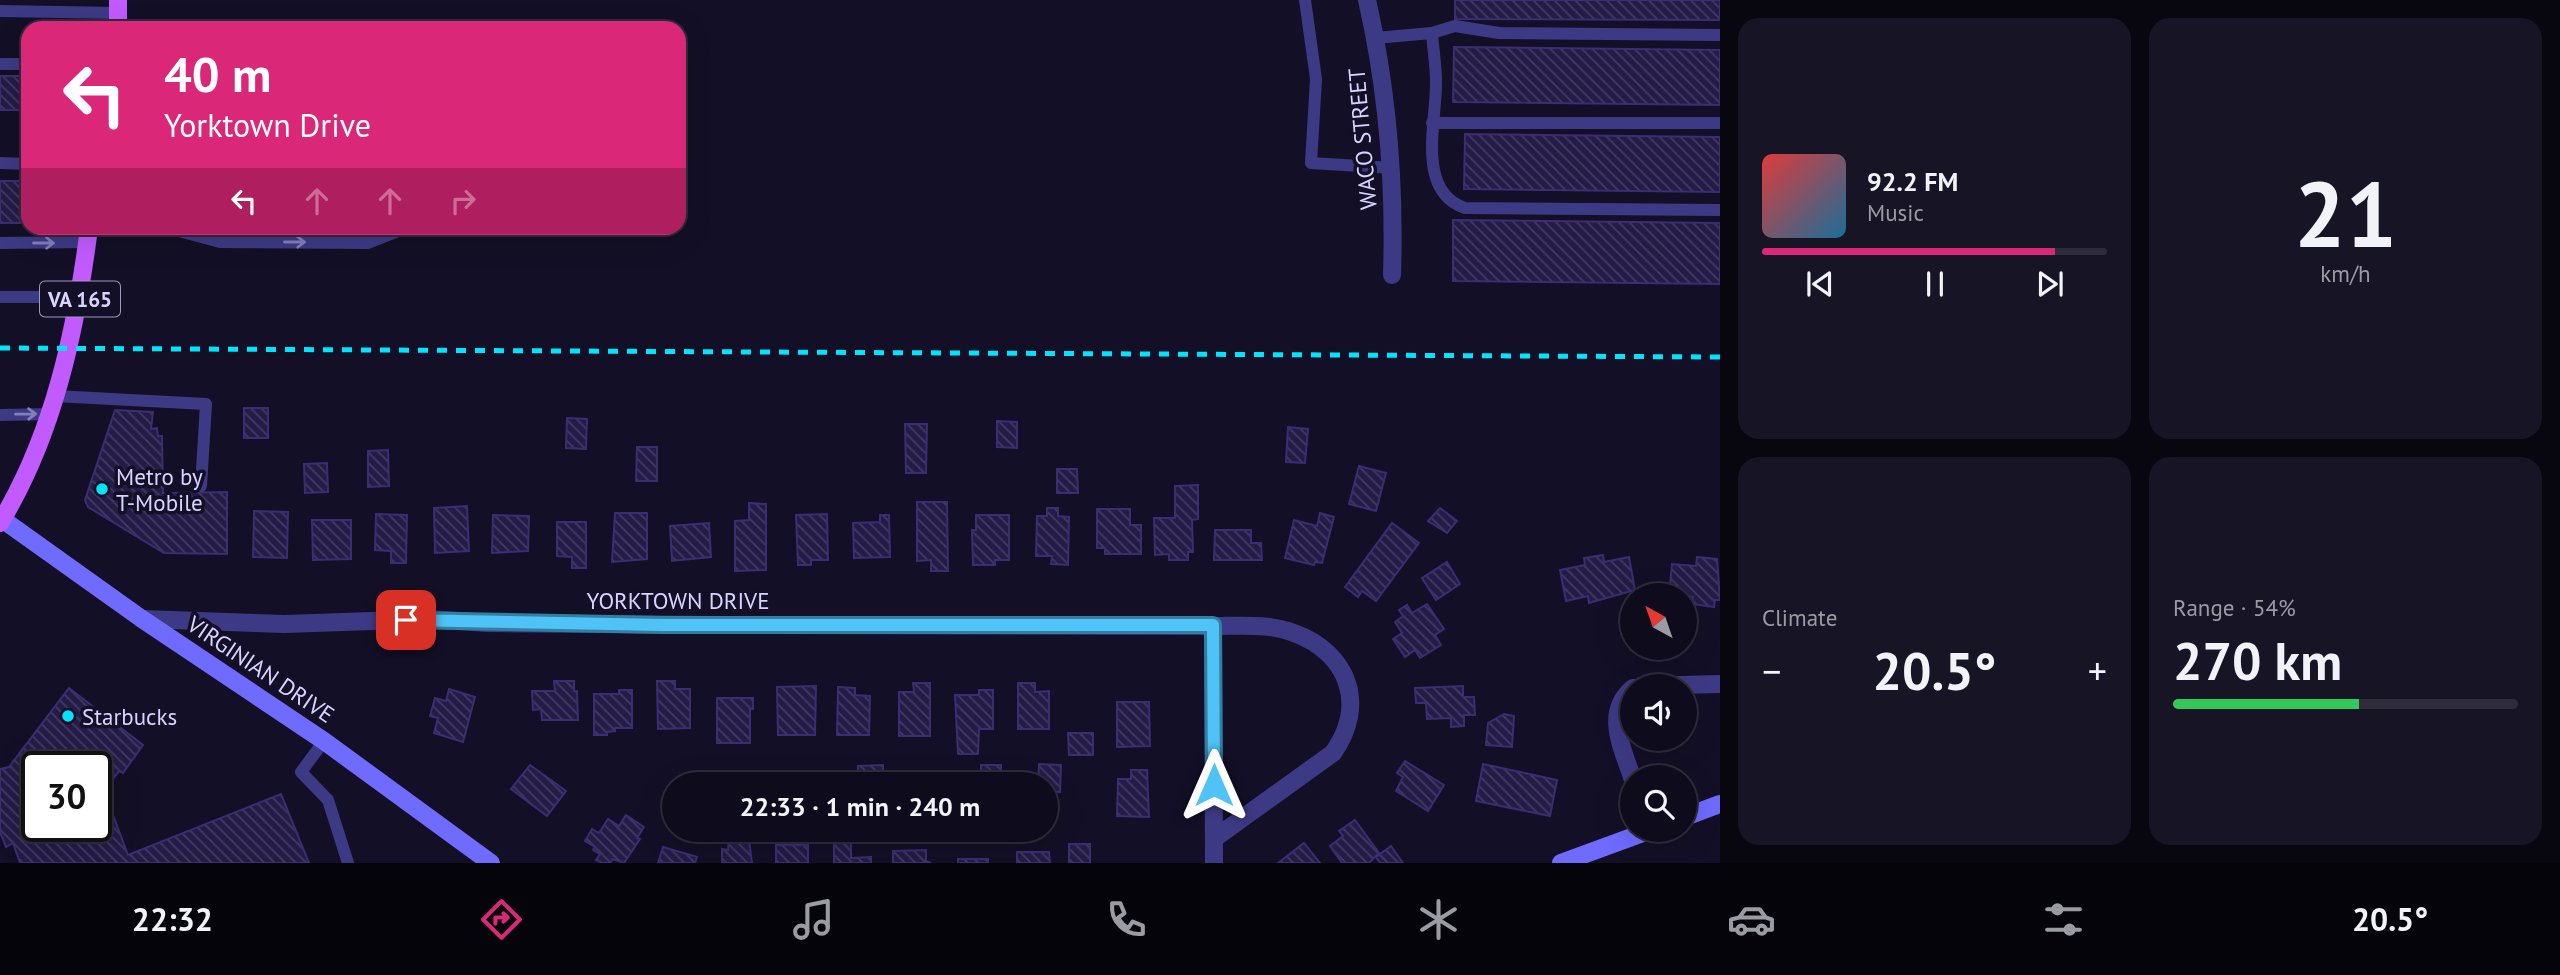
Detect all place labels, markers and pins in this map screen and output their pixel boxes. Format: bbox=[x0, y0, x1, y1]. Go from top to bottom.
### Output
place label: Metro by T-Mobile bbox=[116, 462, 203, 517]
marker: Metro by T-Mobile bbox=[94, 481, 110, 497]
pin bbox=[376, 590, 436, 650]
place label: Starbucks bbox=[82, 702, 177, 731]
marker: Starbucks bbox=[60, 708, 76, 724]

